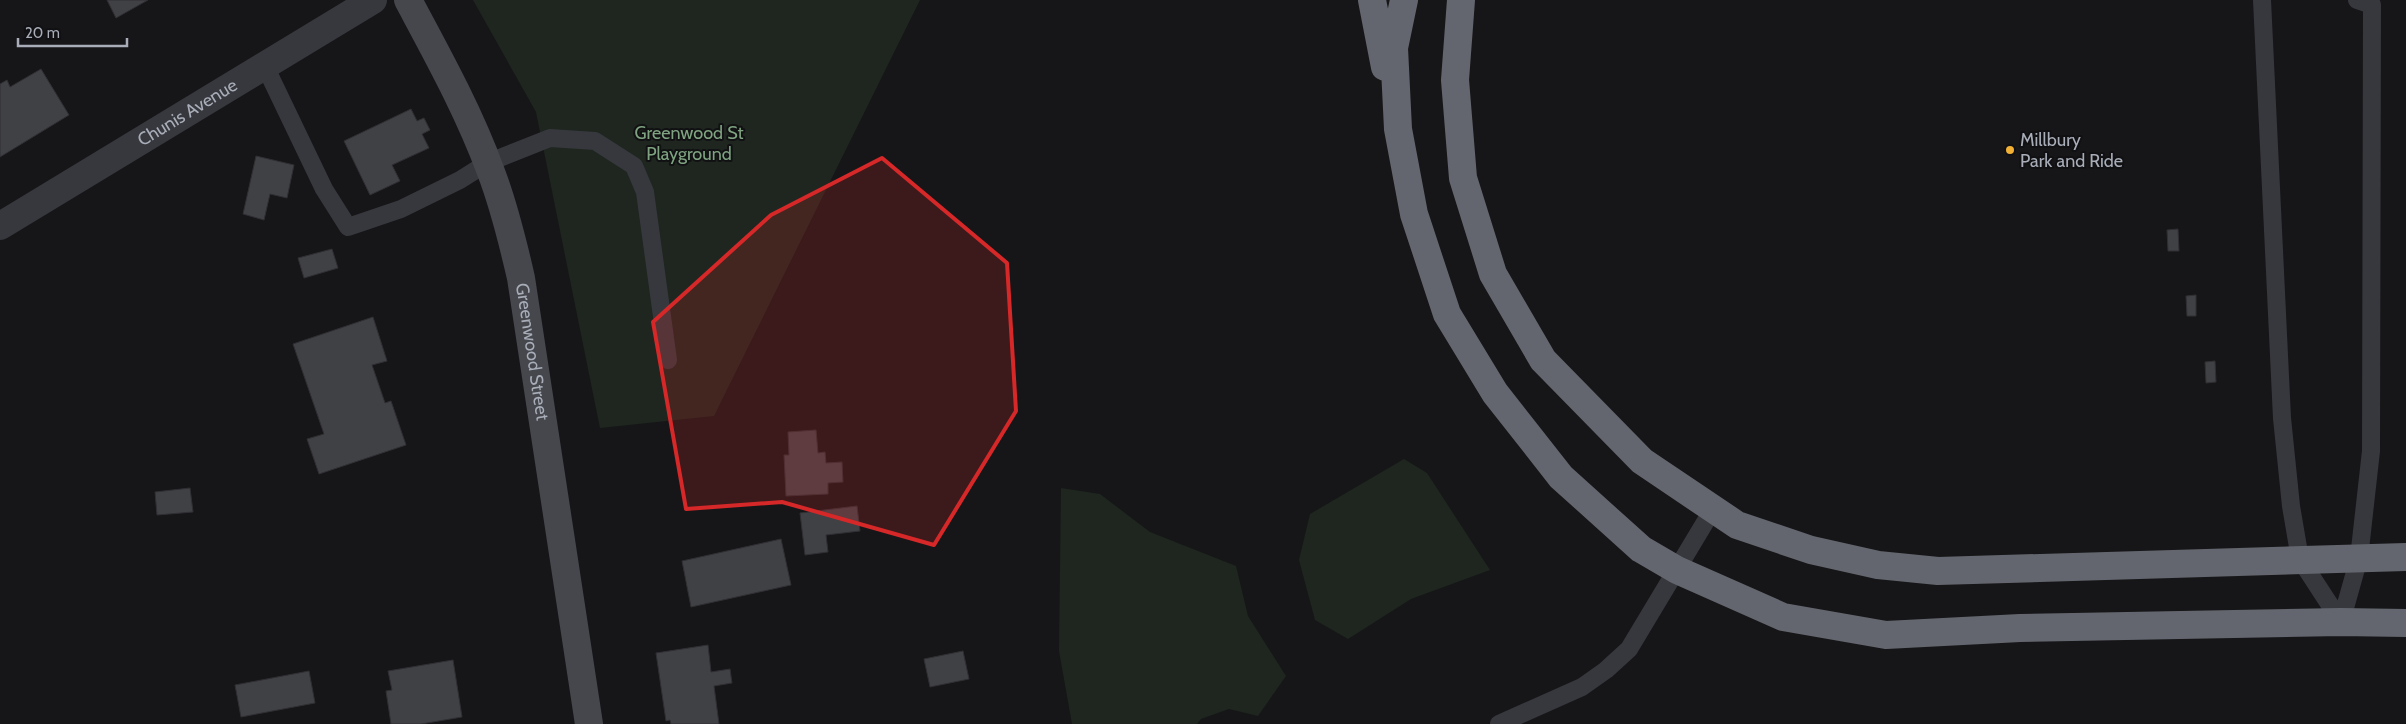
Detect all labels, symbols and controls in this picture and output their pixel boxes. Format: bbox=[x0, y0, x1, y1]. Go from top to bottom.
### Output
scale bar bbox=[18, 15, 126, 47]
text: 20 m bbox=[25, 24, 60, 42]
street label: Chunis Avenue bbox=[133, 74, 241, 151]
park label: Greenwood St Playground bbox=[635, 122, 743, 165]
place label: Millbury Park and Ride bbox=[2020, 129, 2123, 172]
marker: Millbury Park and Ride bbox=[2004, 144, 2016, 156]
street label: Greenwood Street bbox=[511, 281, 554, 422]

